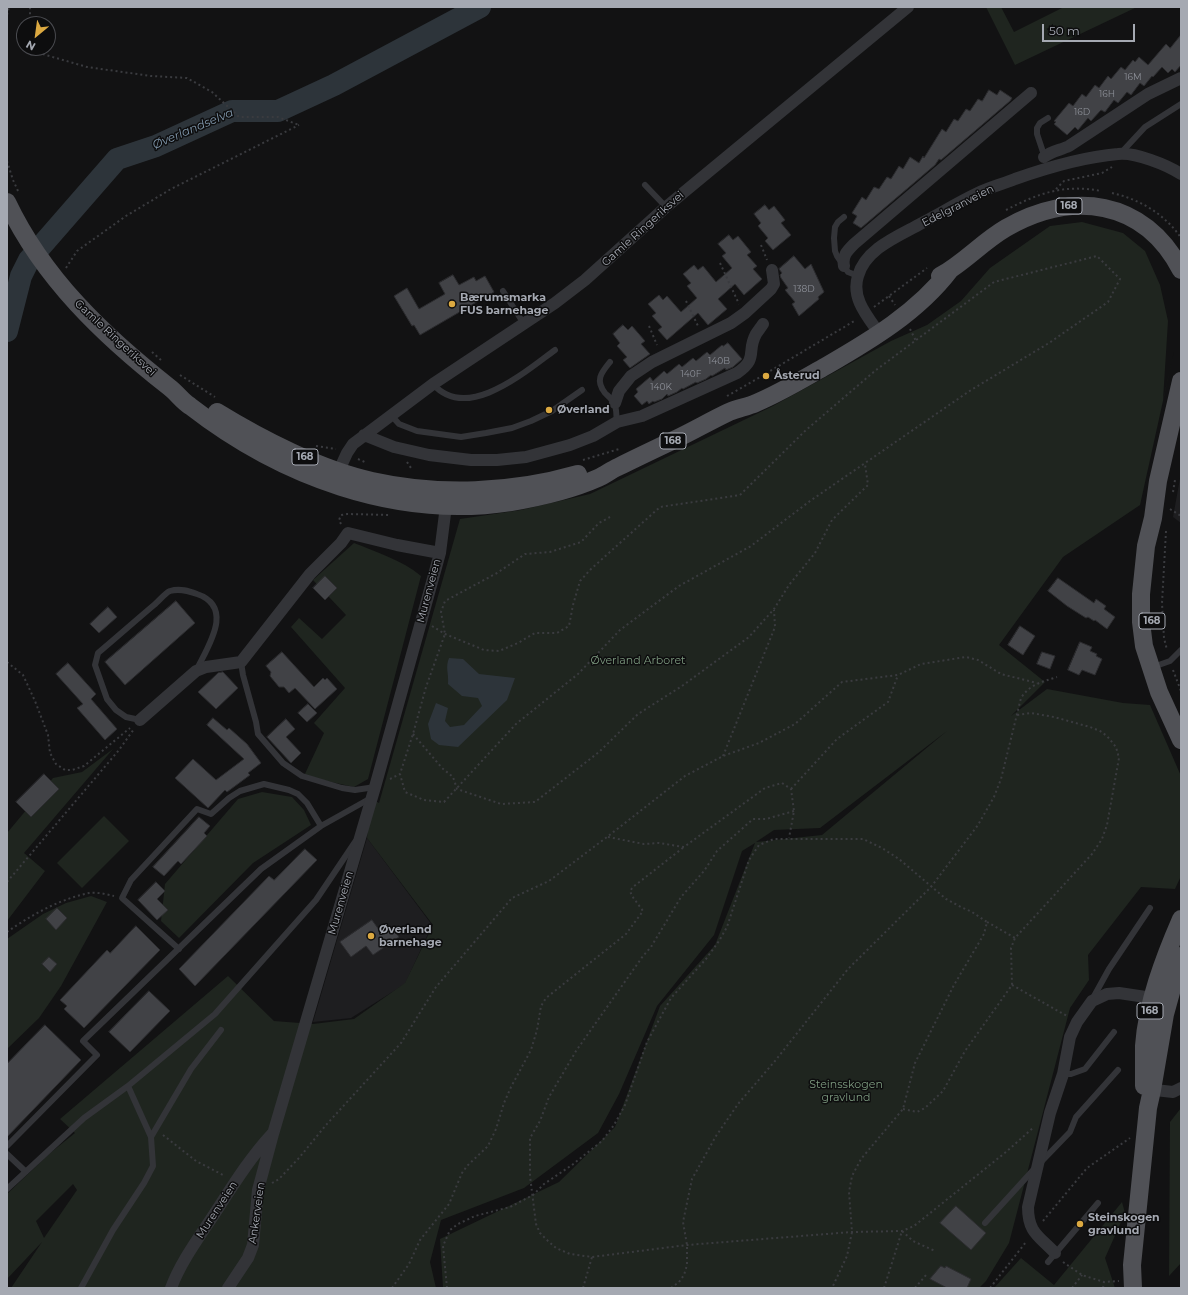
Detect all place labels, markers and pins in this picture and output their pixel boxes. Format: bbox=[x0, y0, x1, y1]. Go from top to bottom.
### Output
place label: Bærumsmarka FUS barnehage bbox=[460, 291, 548, 317]
marker: Bærumsmarka FUS barnehage bbox=[447, 299, 457, 309]
place label: Åsterud bbox=[774, 369, 820, 383]
marker: Åsterud bbox=[761, 371, 771, 381]
place label: Øverland bbox=[557, 403, 610, 417]
marker: Øverland bbox=[544, 405, 554, 415]
place label: Øverland barnehage bbox=[379, 923, 442, 949]
marker: Øverland barnehage bbox=[366, 931, 376, 941]
place label: Steinskogen gravlund bbox=[1088, 1211, 1160, 1237]
marker: Steinskogen gravlund bbox=[1075, 1219, 1085, 1229]

